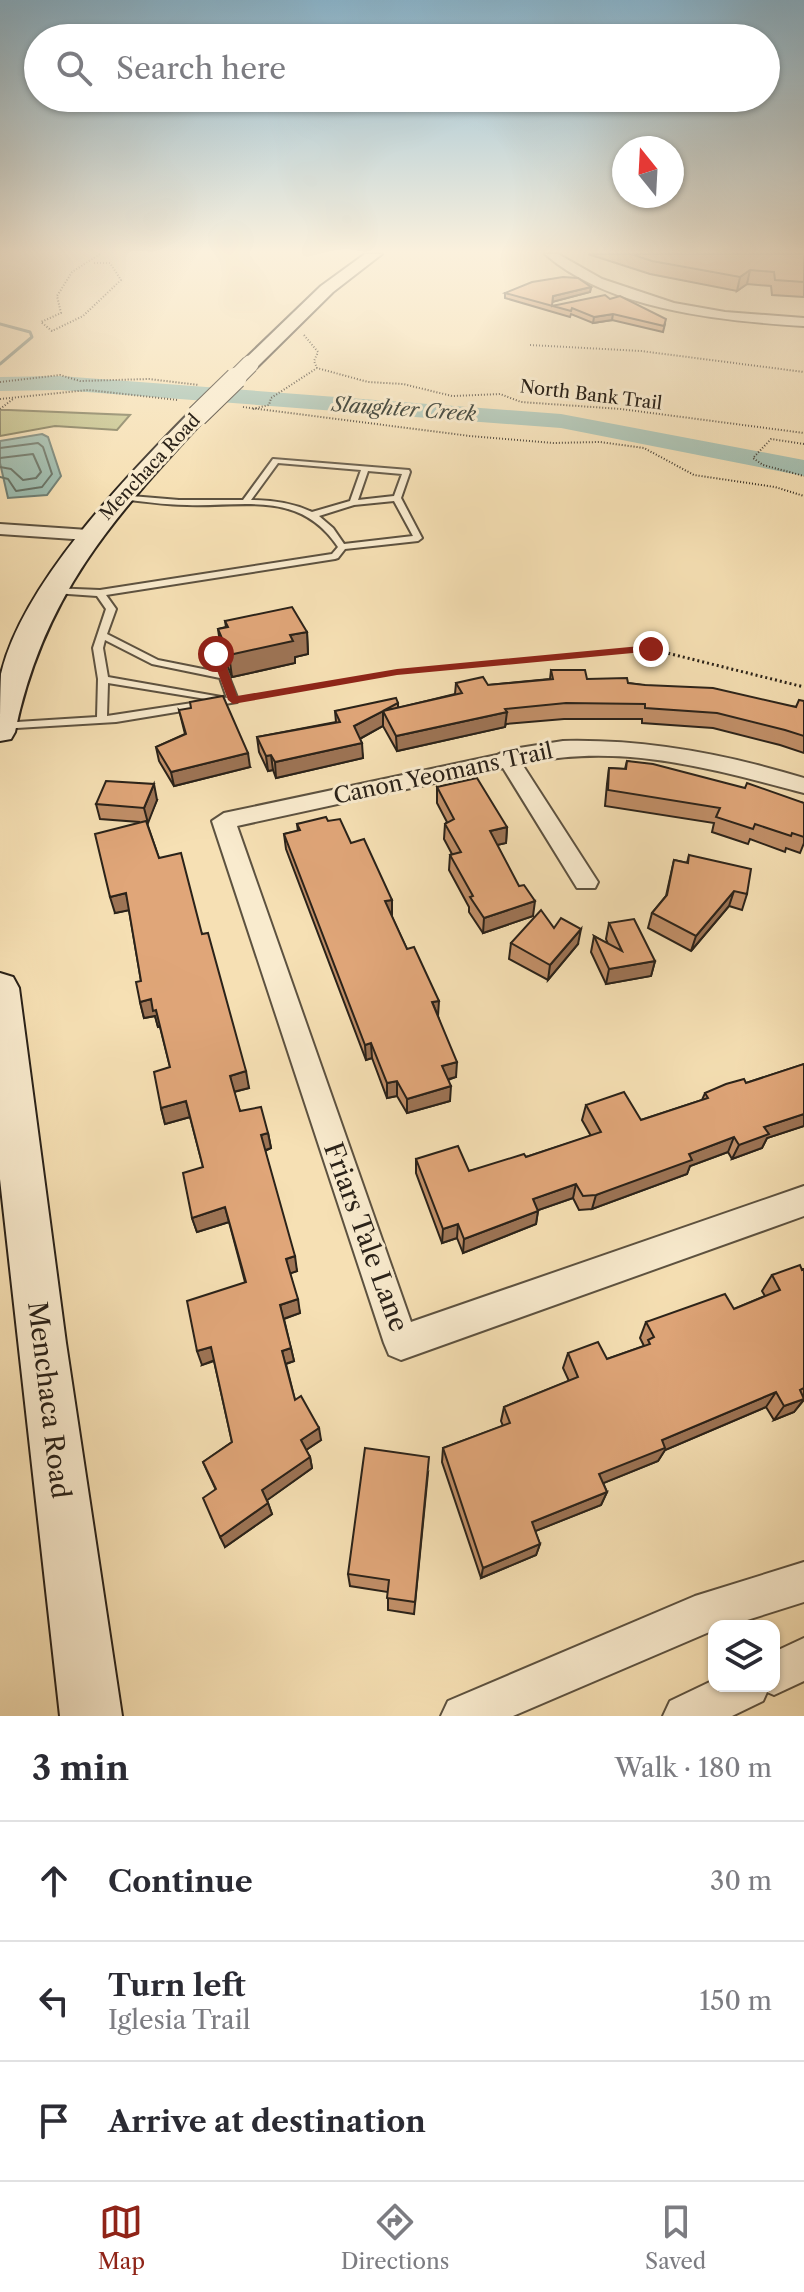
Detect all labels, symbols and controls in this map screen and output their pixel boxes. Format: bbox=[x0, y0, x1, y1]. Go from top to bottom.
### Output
search box bbox=[24, 24, 780, 112]
icon: search bbox=[52, 46, 96, 90]
text: Search here bbox=[116, 50, 286, 87]
north arrow bbox=[612, 136, 684, 208]
street label: North Bank Trail bbox=[519, 375, 663, 415]
water label: Slaughter Creek bbox=[330, 392, 478, 426]
street label: Menchaca Road bbox=[95, 409, 205, 525]
route end bbox=[633, 631, 669, 667]
route start bbox=[198, 636, 234, 672]
street label: Canon Yeomans Trail bbox=[331, 737, 556, 810]
street label: Friars Tale Lane bbox=[317, 1138, 415, 1336]
street label: Menchaca Road bbox=[21, 1300, 77, 1501]
map controls bbox=[708, 1620, 780, 1692]
button: layers bbox=[708, 1620, 780, 1692]
text: 3 min bbox=[32, 1747, 129, 1789]
text: Walk · 180 m bbox=[615, 1752, 772, 1784]
icon: ahead bbox=[32, 1859, 76, 1903]
text: Continue bbox=[108, 1863, 253, 1900]
text: 30 m bbox=[710, 1865, 772, 1897]
text: Turn left bbox=[108, 1967, 245, 2004]
icon: left bbox=[32, 1979, 76, 2023]
text: 150 m bbox=[699, 1985, 772, 2017]
text: Iglesia Trail bbox=[108, 2004, 250, 2036]
icon: arrive bbox=[32, 2099, 76, 2143]
text: Arrive at destination bbox=[108, 2103, 426, 2140]
tab: Map bbox=[98, 2200, 145, 2275]
tab: Directions bbox=[341, 2200, 449, 2275]
tab: Saved bbox=[645, 2200, 706, 2275]

